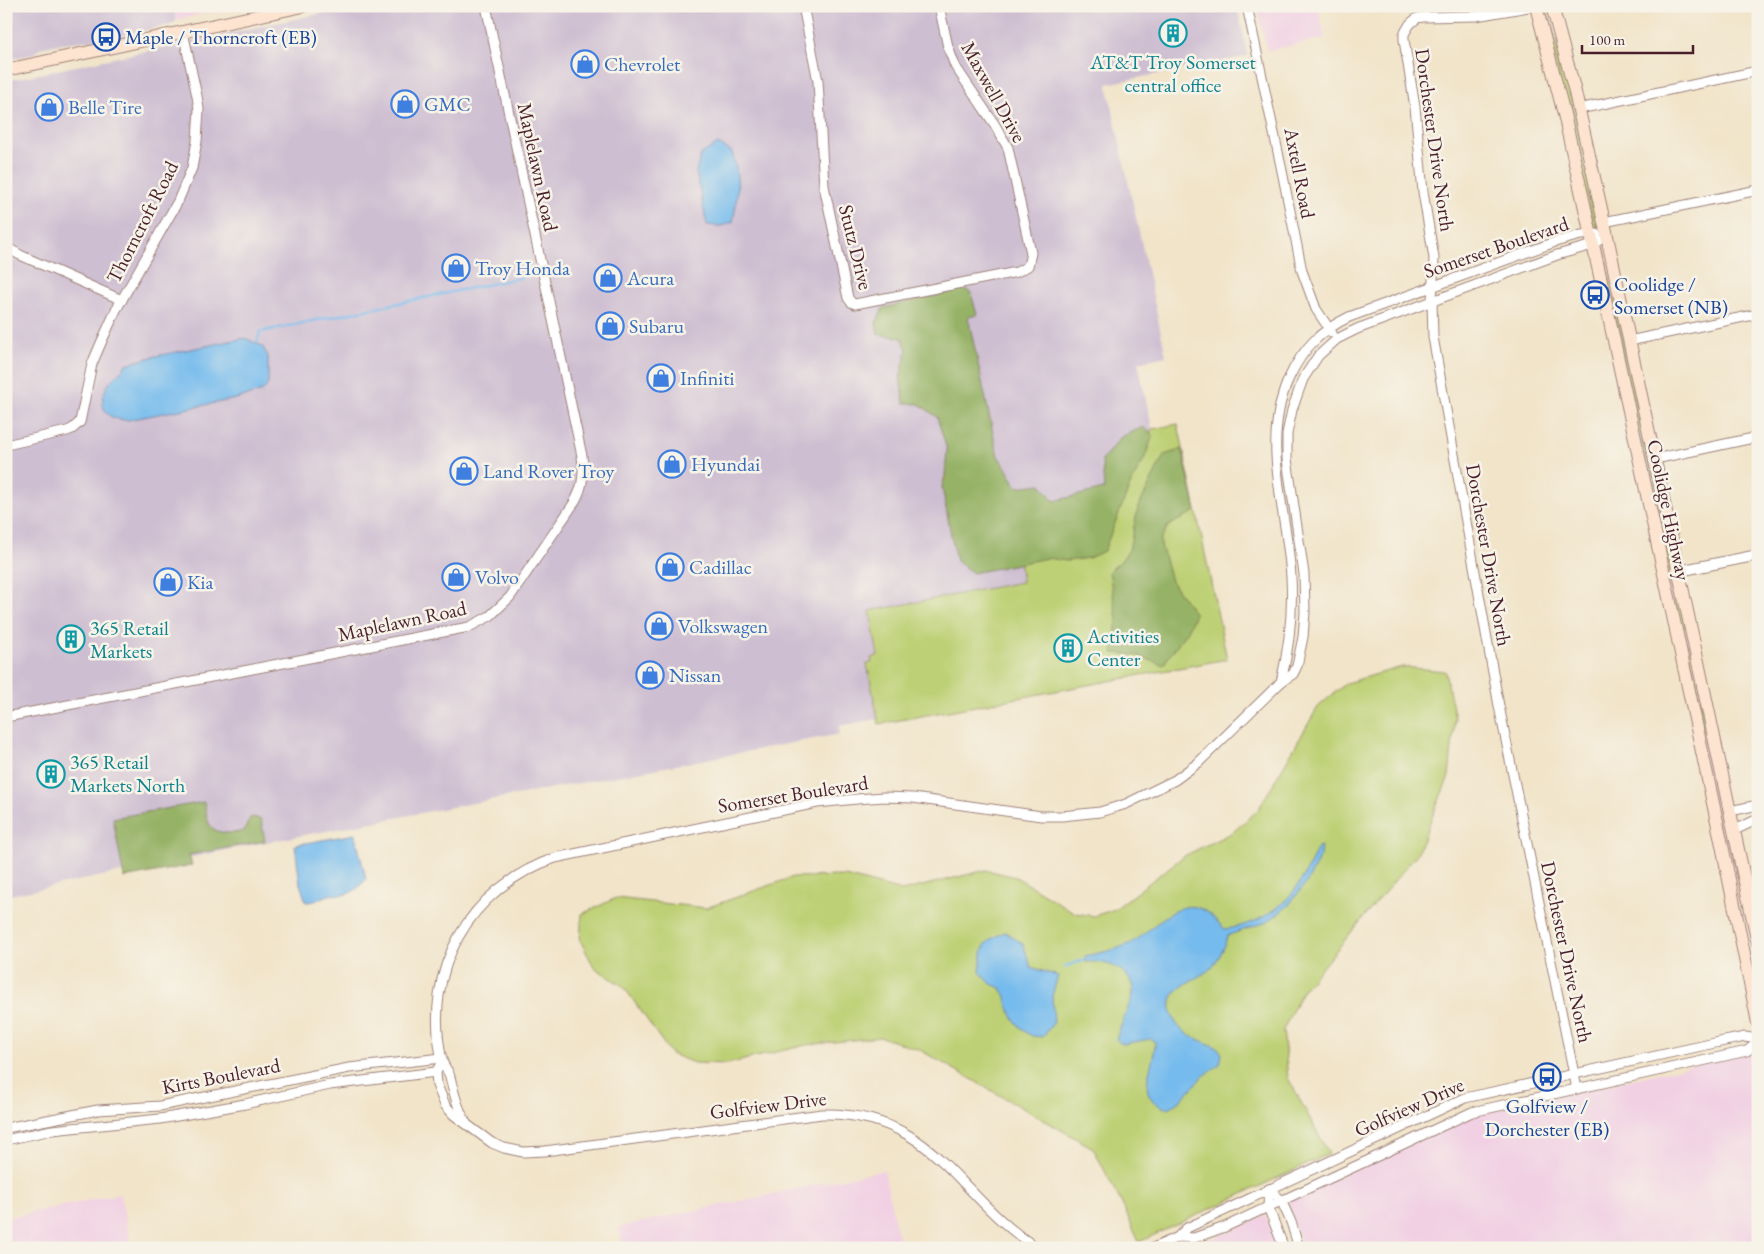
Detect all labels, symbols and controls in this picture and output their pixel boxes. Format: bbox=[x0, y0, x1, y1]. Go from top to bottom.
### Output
building icon: AT&T Troy Somerset central office bbox=[1158, 18, 1188, 48]
bus stop icon: Maple / Thorncroft (EB) bbox=[91, 22, 121, 52]
scale bar bbox=[1582, 22, 1693, 54]
place label: Maple / Thorncroft (EB) bbox=[125, 24, 317, 50]
text: 100 m bbox=[1589, 30, 1626, 49]
street label: Maxwell Drive bbox=[956, 37, 1032, 147]
street label: Dorchester Drive North bbox=[1409, 47, 1461, 233]
shop icon: Chevrolet bbox=[570, 49, 600, 79]
place label: AT&T Troy Somerset central office bbox=[1089, 49, 1257, 98]
place label: Chevrolet bbox=[604, 51, 681, 77]
shop icon: GMC bbox=[390, 89, 420, 119]
place label: GMC bbox=[424, 91, 471, 117]
shop icon: Belle Tire bbox=[34, 92, 64, 122]
place label: Belle Tire bbox=[68, 94, 142, 120]
street label: Maplelawn Road bbox=[512, 100, 564, 235]
street label: Axtell Road bbox=[1278, 124, 1322, 221]
street label: Thorncroft Road bbox=[100, 156, 184, 287]
street label: Stutz Drive bbox=[833, 202, 879, 292]
street label: Somerset Boulevard bbox=[1420, 210, 1573, 284]
shop icon: Troy Honda bbox=[441, 253, 471, 283]
place label: Troy Honda bbox=[475, 255, 570, 281]
shop icon: Acura bbox=[593, 263, 623, 293]
place label: Acura bbox=[626, 265, 674, 291]
place label: Coolidge / Somerset (NB) bbox=[1614, 271, 1728, 320]
bus stop icon: Coolidge / Somerset (NB) bbox=[1580, 280, 1610, 310]
shop icon: Subaru bbox=[595, 311, 625, 341]
place label: Subaru bbox=[629, 313, 684, 339]
shop icon: Infiniti bbox=[646, 363, 676, 393]
place label: Infiniti bbox=[680, 365, 734, 391]
street label: Coolidge Highway bbox=[1641, 437, 1697, 583]
shop icon: Hyundai bbox=[657, 449, 687, 479]
place label: Hyundai bbox=[691, 451, 760, 477]
shop icon: Land Rover Troy bbox=[449, 456, 479, 486]
place label: Land Rover Troy bbox=[483, 458, 614, 484]
street label: Dorchester Drive North bbox=[1460, 462, 1518, 648]
shop icon: Cadillac bbox=[655, 552, 685, 582]
place label: Cadillac bbox=[689, 554, 752, 580]
shop icon: Volvo bbox=[441, 562, 471, 592]
place label: Volvo bbox=[475, 564, 519, 590]
shop icon: Kia bbox=[153, 567, 183, 597]
place label: Kia bbox=[187, 569, 214, 595]
street label: Maplelawn Road bbox=[335, 595, 470, 647]
shop icon: Volkswagen bbox=[644, 611, 674, 641]
place label: Volkswagen bbox=[678, 613, 769, 639]
place label: 365 Retail Markets bbox=[90, 615, 169, 664]
place label: Activities Center bbox=[1086, 623, 1159, 672]
building icon: 365 Retail Markets bbox=[56, 624, 86, 654]
building icon: Activities Center bbox=[1053, 633, 1083, 663]
shop icon: Nissan bbox=[635, 660, 665, 690]
place label: Nissan bbox=[669, 662, 722, 688]
place label: 365 Retail Markets North bbox=[70, 749, 185, 798]
building icon: 365 Retail Markets North bbox=[36, 759, 66, 789]
street label: Somerset Boulevard bbox=[716, 769, 871, 819]
street label: Dorchester Drive North bbox=[1535, 859, 1599, 1045]
street label: Kirts Boulevard bbox=[160, 1052, 283, 1100]
bus stop icon: Golfview / Dorchester (EB) bbox=[1532, 1062, 1562, 1092]
street label: Golfview Drive bbox=[1350, 1071, 1468, 1143]
street label: Golfview Drive bbox=[708, 1085, 828, 1125]
place label: Golfview / Dorchester (EB) bbox=[1485, 1093, 1609, 1142]

